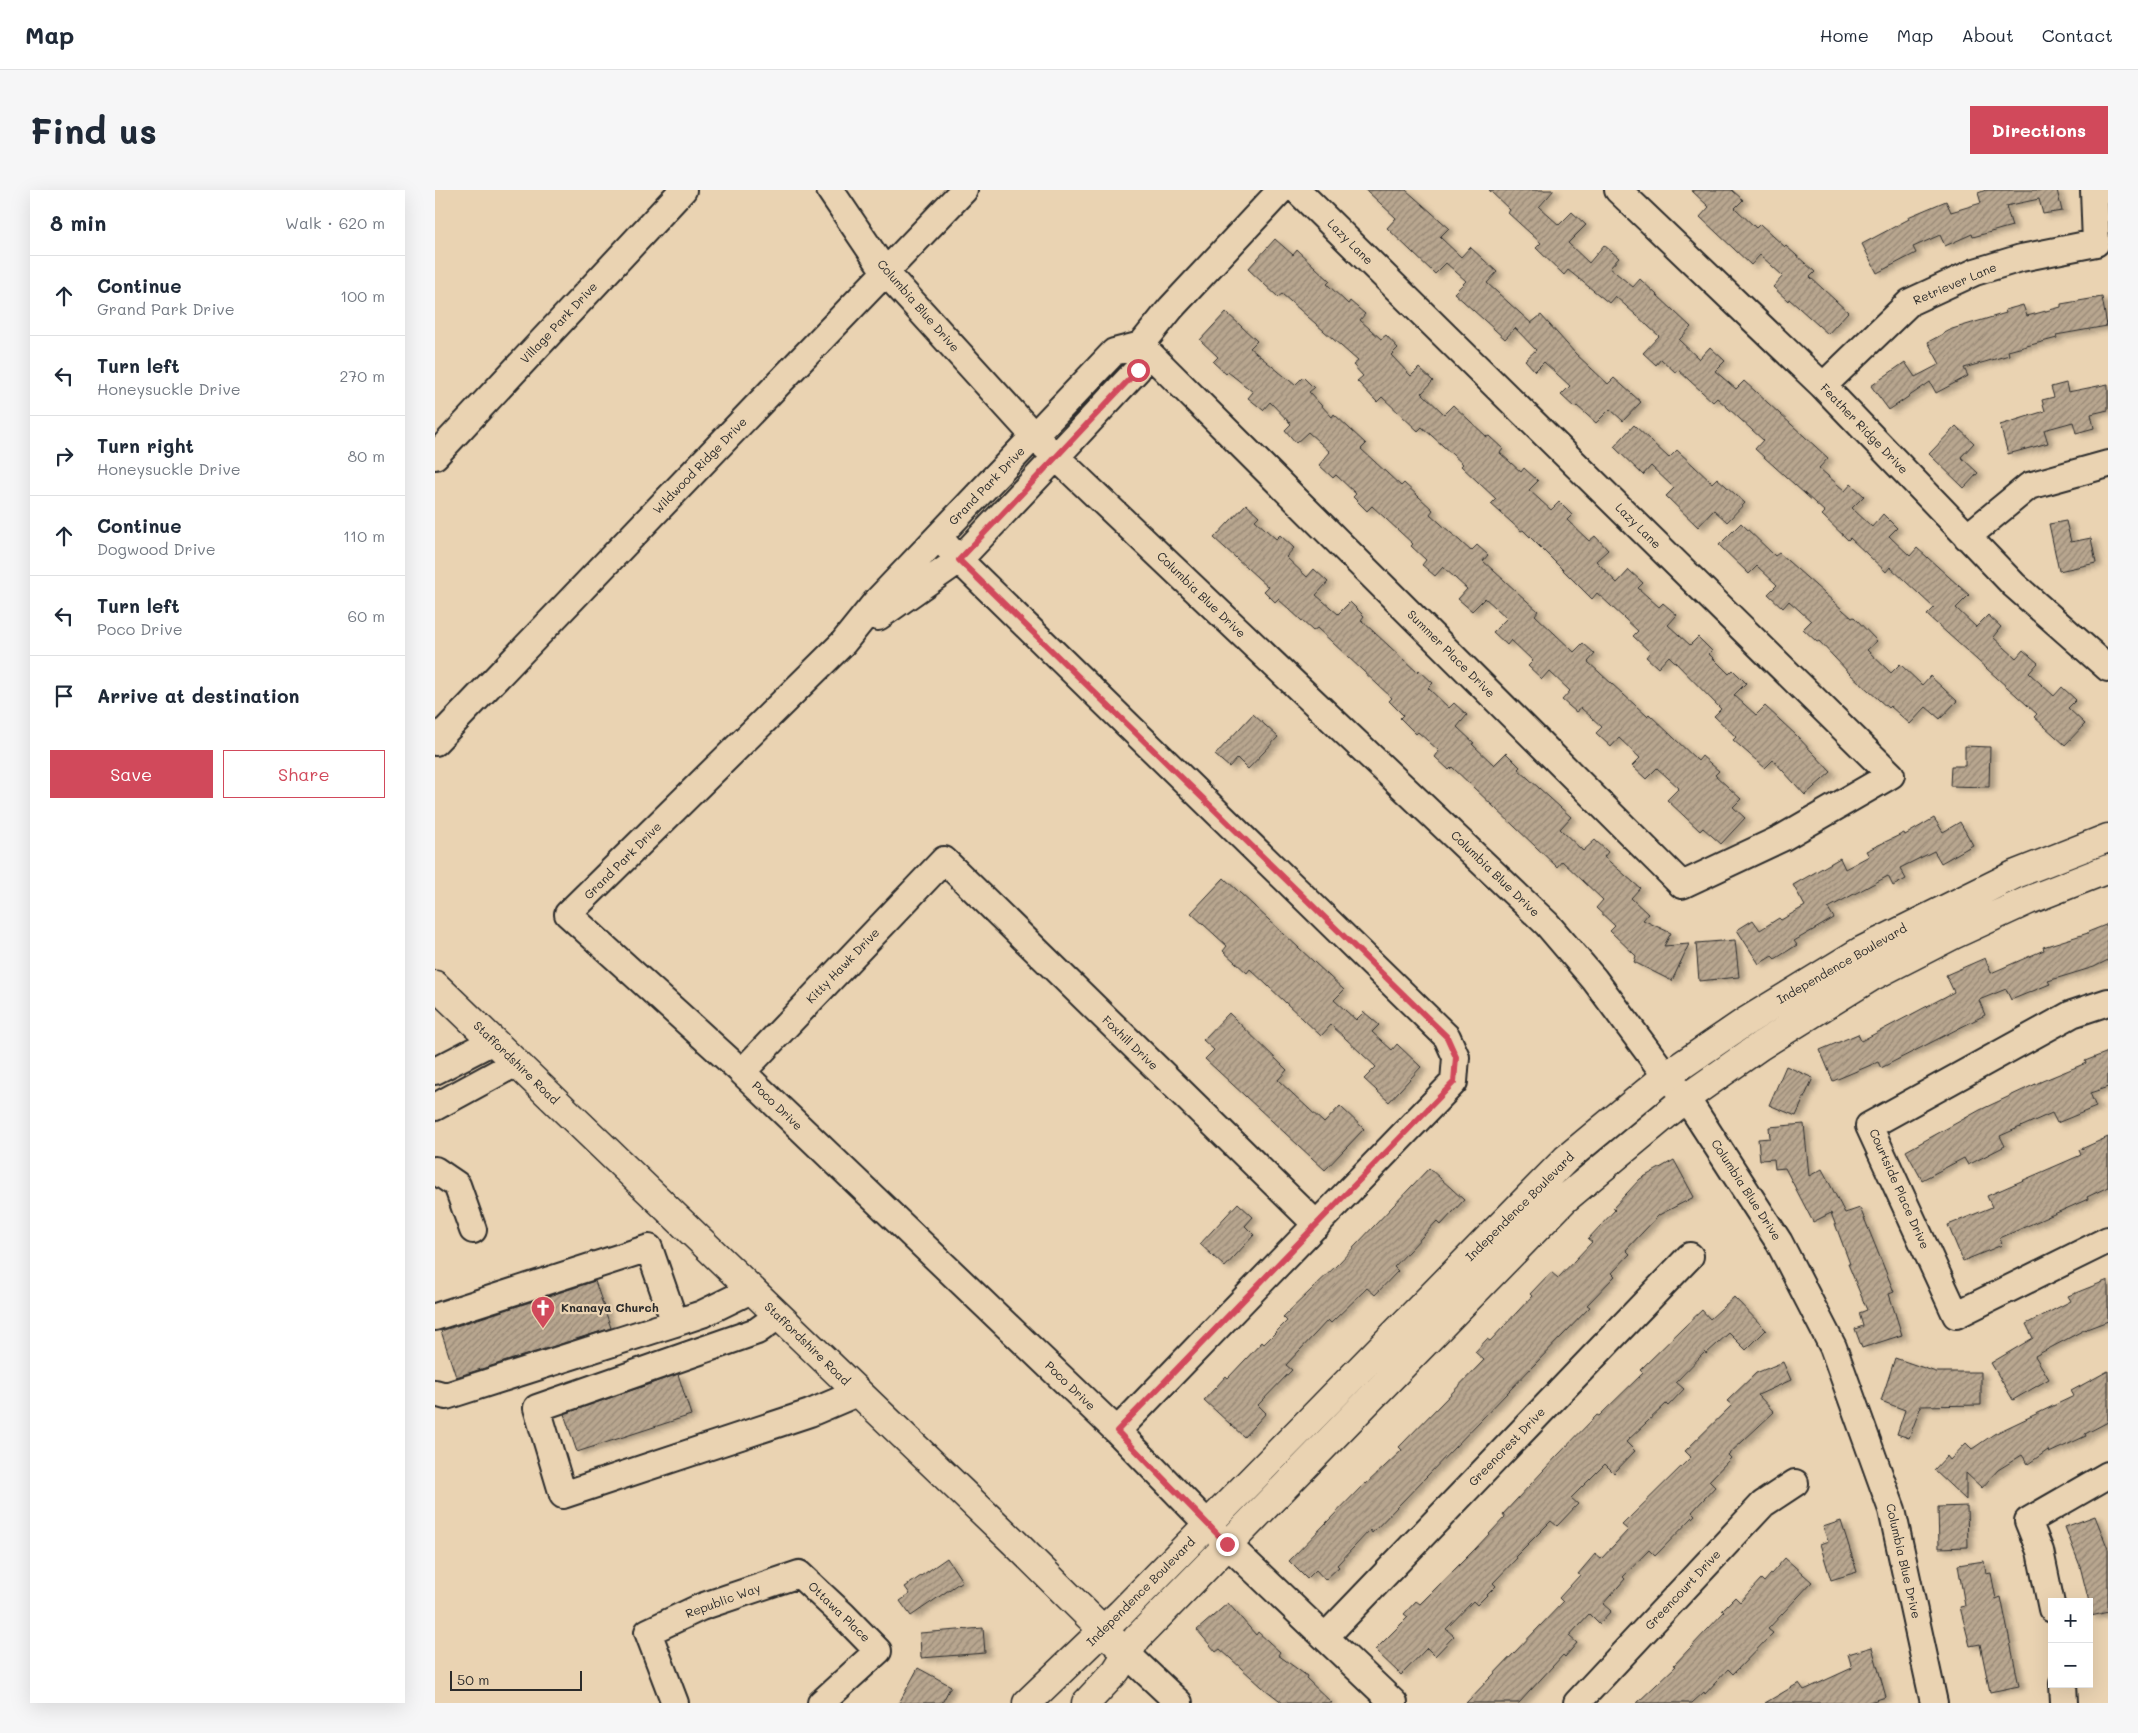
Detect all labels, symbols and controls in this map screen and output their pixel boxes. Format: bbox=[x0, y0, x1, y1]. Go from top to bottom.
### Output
text: Map bbox=[25, 19, 74, 50]
text: Home bbox=[1820, 23, 1869, 47]
text: Map bbox=[1897, 23, 1933, 47]
text: About bbox=[1961, 23, 2014, 47]
text: Contact bbox=[2042, 23, 2113, 47]
button: Directions bbox=[1970, 106, 2108, 154]
text: Find us bbox=[30, 107, 157, 153]
text: 8 min bbox=[50, 209, 106, 236]
text: Walk · 620 m bbox=[285, 212, 385, 233]
street label: Lazy Lane bbox=[1324, 215, 1377, 268]
street label: Columbia Blue Drive bbox=[874, 256, 963, 355]
street label: Retriever Lane bbox=[1911, 258, 1999, 308]
text: Continue bbox=[97, 273, 182, 298]
street label: Village Park Drive bbox=[516, 278, 600, 366]
icon: ahead bbox=[50, 282, 78, 310]
text: 100 m bbox=[340, 285, 385, 306]
text: Grand Park Drive bbox=[97, 298, 235, 319]
text: Turn left bbox=[97, 353, 180, 378]
route start bbox=[1127, 359, 1150, 382]
icon: left bbox=[50, 362, 78, 390]
text: 270 m bbox=[339, 365, 385, 386]
text: Honeysuckle Drive bbox=[97, 378, 241, 399]
street label: Feather Ridge Drive bbox=[1817, 380, 1912, 477]
street label: Wildwood Ridge Drive bbox=[649, 413, 750, 517]
text: Turn right bbox=[97, 433, 194, 458]
icon: right bbox=[50, 442, 78, 470]
street label: Grand Park Drive bbox=[945, 443, 1028, 528]
text: 80 m bbox=[348, 445, 385, 466]
text: Honeysuckle Drive bbox=[97, 458, 241, 479]
street label: Lazy Lane bbox=[1612, 499, 1665, 552]
text: Continue bbox=[97, 513, 182, 538]
icon: ahead bbox=[50, 522, 78, 550]
text: 110 m bbox=[343, 525, 385, 546]
text: Dogwood Drive bbox=[97, 538, 216, 559]
street label: Columbia Blue Drive bbox=[1154, 548, 1250, 641]
text: Turn left bbox=[97, 593, 180, 618]
icon: left bbox=[50, 602, 78, 630]
text: 60 m bbox=[348, 605, 385, 626]
street label: Summer Place Drive bbox=[1404, 606, 1499, 701]
text: Poco Drive bbox=[97, 618, 183, 639]
icon: arrive bbox=[50, 682, 78, 710]
text: Arrive at destination bbox=[97, 683, 300, 708]
button: Save bbox=[50, 750, 213, 798]
button: Share bbox=[223, 750, 385, 798]
street label: Grand Park Drive bbox=[580, 818, 664, 902]
street label: Columbia Blue Drive bbox=[1448, 827, 1544, 920]
street label: Independence Boulevard bbox=[1774, 919, 1910, 1007]
street label: Kitty Hawk Drive bbox=[802, 924, 882, 1006]
street label: Foxhill Drive bbox=[1099, 1012, 1162, 1073]
street label: Staffordshire Road bbox=[470, 1017, 563, 1108]
street label: Poco Drive bbox=[749, 1077, 806, 1133]
street label: Courtside Place Drive bbox=[1866, 1126, 1934, 1251]
street label: Columbia Blue Drive bbox=[1708, 1136, 1786, 1243]
street label: Independence Boulevard bbox=[1461, 1148, 1577, 1264]
church icon: Knanaya Church bbox=[530, 1295, 556, 1329]
street label: Staffordshire Road bbox=[761, 1298, 854, 1389]
place label: Knanaya Church bbox=[561, 1299, 659, 1315]
street label: Poco Drive bbox=[1042, 1357, 1099, 1413]
street label: Greencrest Drive bbox=[1465, 1403, 1548, 1489]
street label: Columbia Blue Drive bbox=[1883, 1502, 1925, 1620]
street label: Independence Boulevard bbox=[1082, 1533, 1198, 1649]
route end bbox=[1216, 1533, 1239, 1556]
street label: Greencourt Drive bbox=[1641, 1546, 1724, 1633]
street label: Ottawa Place bbox=[805, 1578, 874, 1645]
street label: Republic Way bbox=[683, 1579, 762, 1621]
map controls bbox=[2048, 1598, 2093, 1688]
button: + bbox=[2048, 1598, 2093, 1643]
button: − bbox=[2048, 1643, 2093, 1688]
scale bar bbox=[450, 1668, 583, 1691]
text: 50 m bbox=[457, 1670, 489, 1689]

